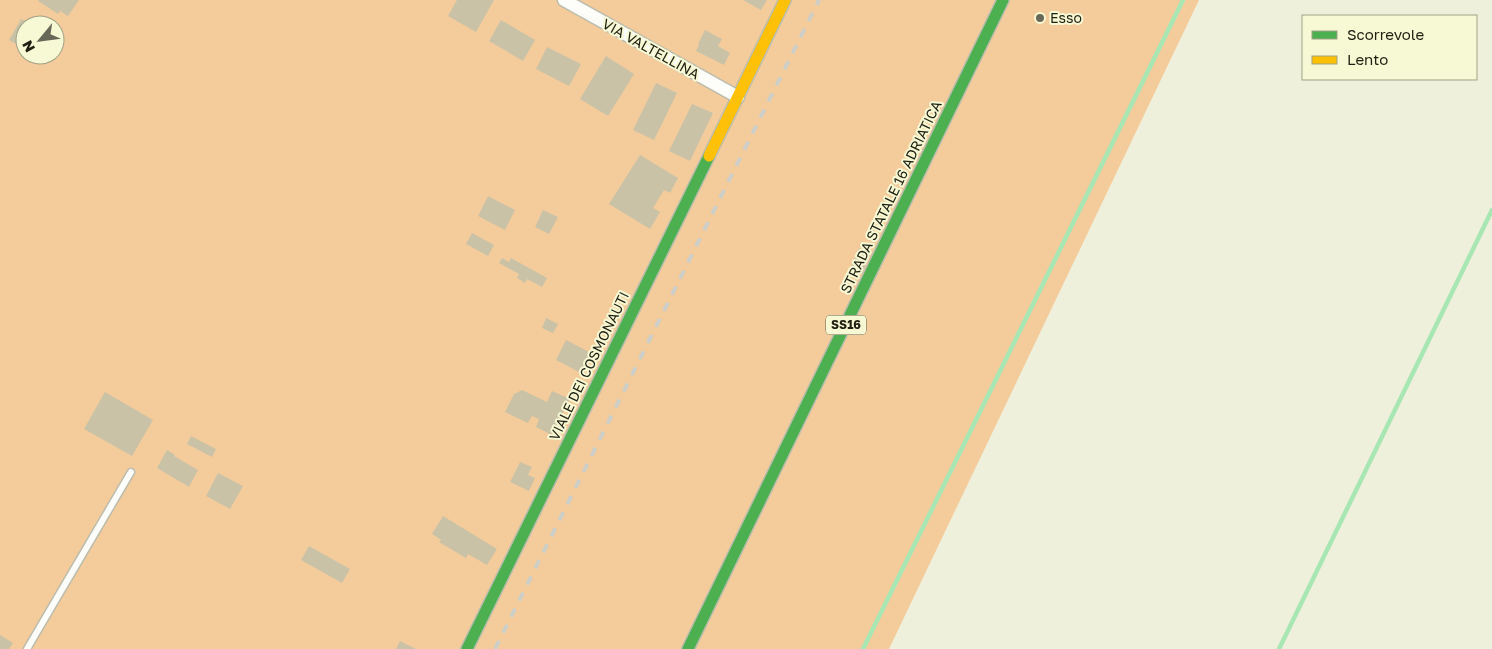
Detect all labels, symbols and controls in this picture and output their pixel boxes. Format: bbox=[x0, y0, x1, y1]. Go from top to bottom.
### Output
place label: Esso bbox=[1050, 9, 1082, 26]
marker: Esso bbox=[1034, 12, 1046, 24]
north arrow bbox=[15, 15, 65, 65]
street label: VIA VALTELLINA bbox=[600, 15, 703, 83]
legend bbox=[1302, 15, 1477, 80]
text: Scorrevole bbox=[1347, 25, 1424, 43]
text: N bbox=[18, 38, 38, 55]
text: Lento bbox=[1347, 50, 1388, 68]
street label: STRADA STATALE 16 ADRIATICA bbox=[836, 97, 945, 296]
street label: VIALE DEI COSMONAUTI bbox=[545, 289, 632, 443]
road number: SS16 bbox=[826, 316, 866, 334]

